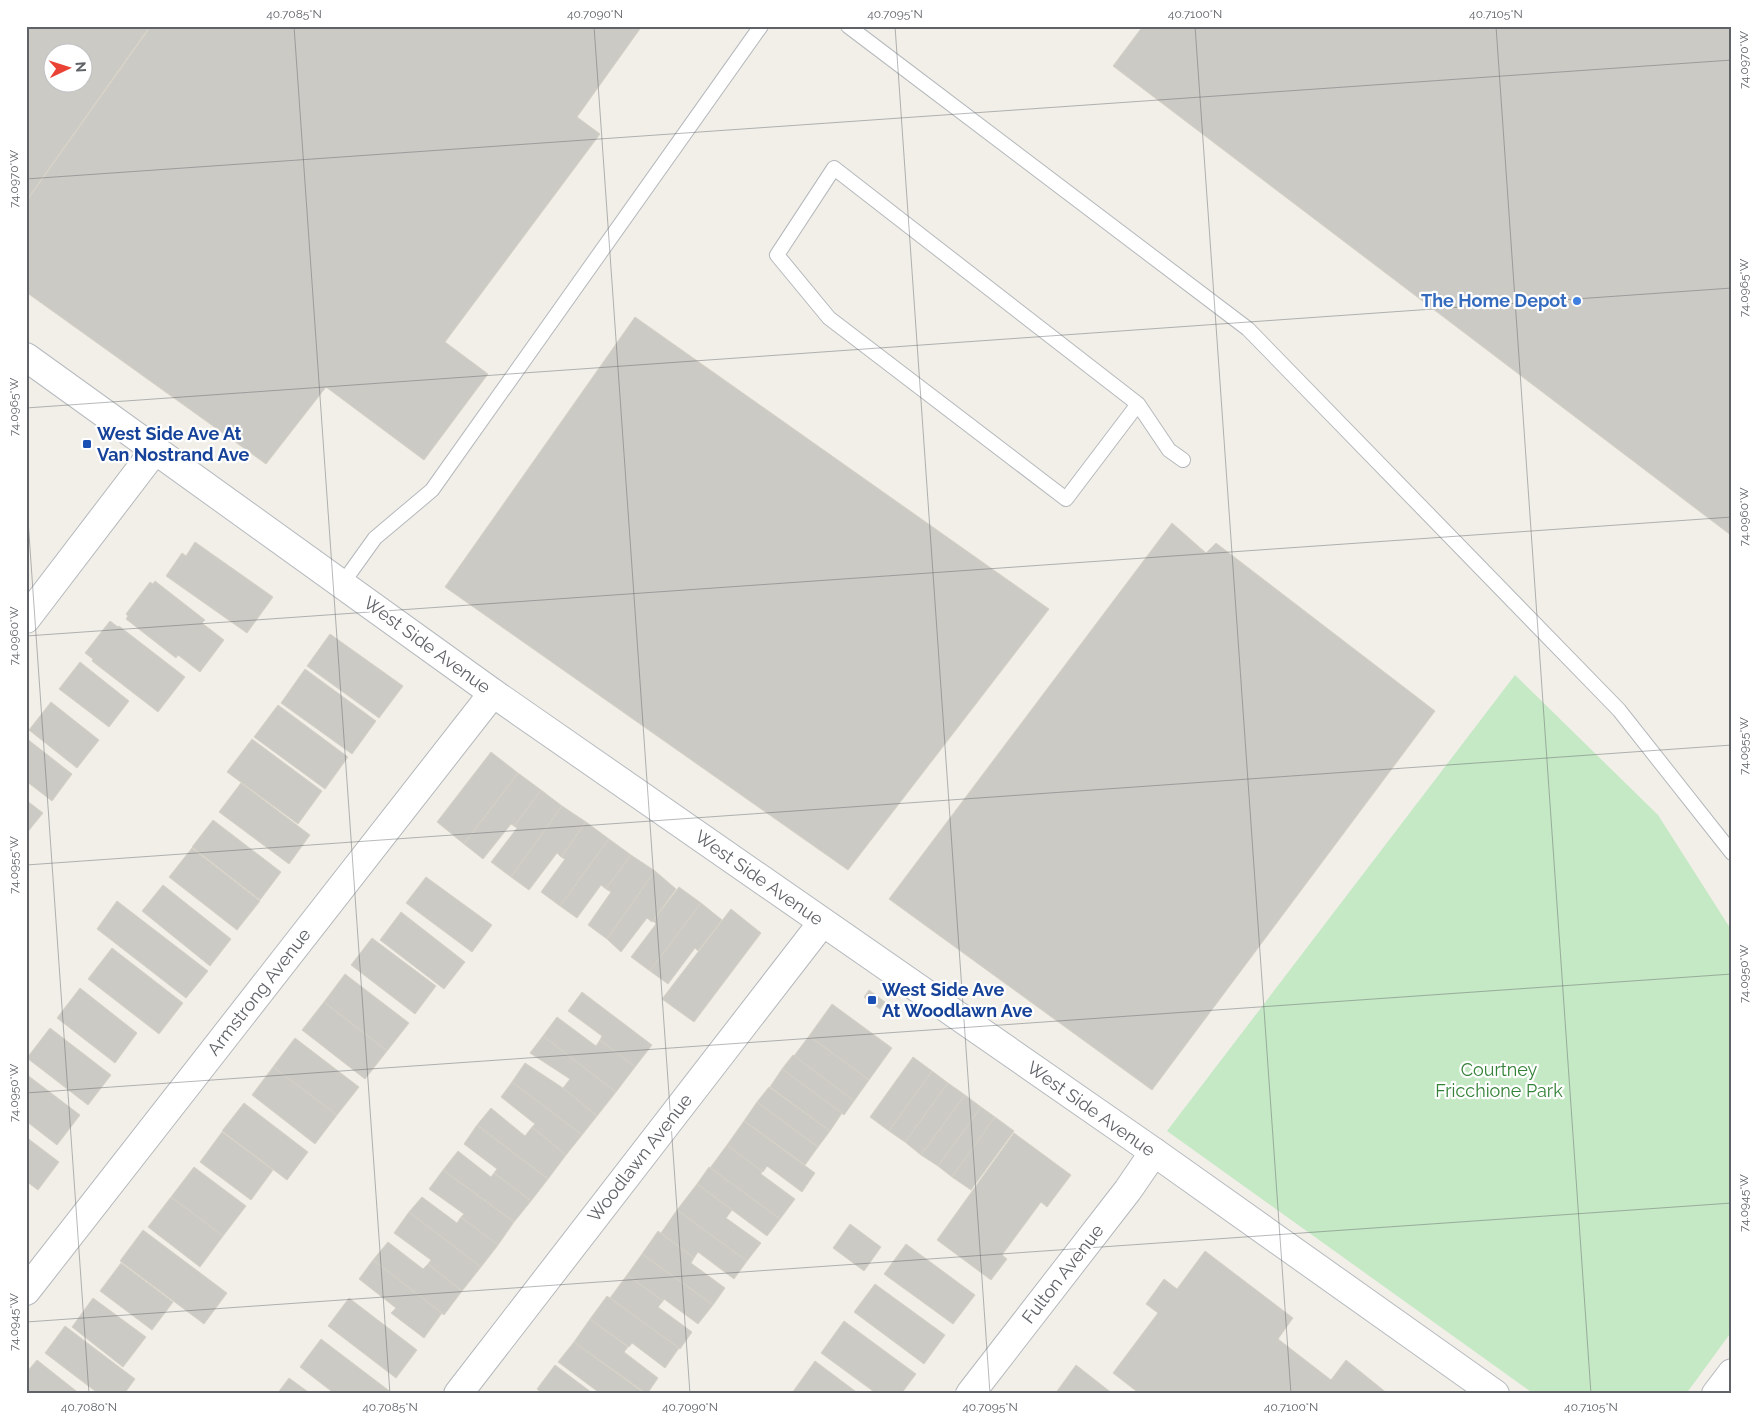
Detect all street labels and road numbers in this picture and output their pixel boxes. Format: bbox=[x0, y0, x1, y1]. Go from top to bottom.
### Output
street label: West Side Avenue bbox=[360, 592, 495, 698]
street label: West Side Avenue bbox=[691, 826, 828, 930]
street label: Armstrong Avenue bbox=[203, 924, 315, 1059]
street label: West Side Avenue bbox=[1023, 1057, 1160, 1161]
street label: Woodlawn Avenue bbox=[583, 1089, 696, 1226]
street label: Fulton Avenue bbox=[1017, 1220, 1108, 1327]

